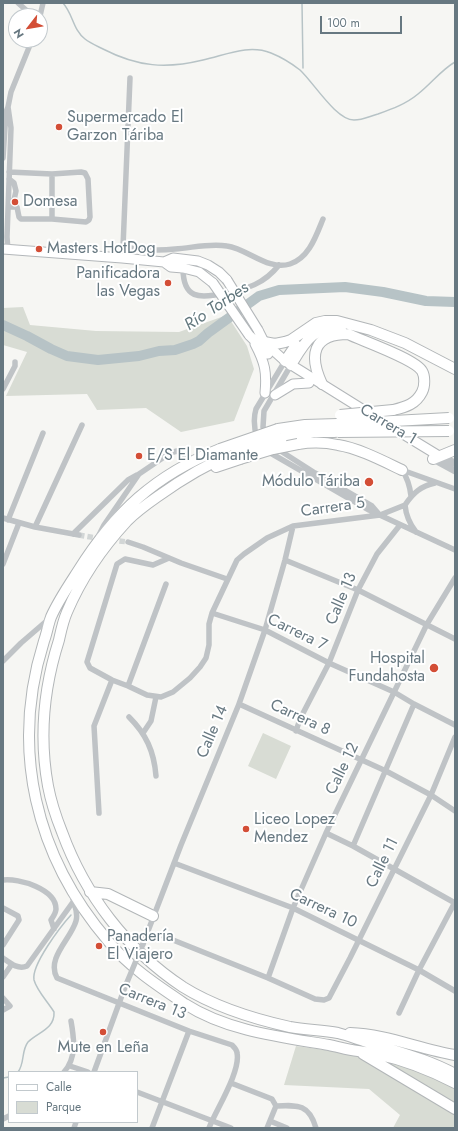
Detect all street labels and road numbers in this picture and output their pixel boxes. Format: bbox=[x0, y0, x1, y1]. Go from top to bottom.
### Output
street label: Carrera 1 bbox=[356, 401, 420, 449]
street label: Carrera 5 bbox=[300, 494, 366, 522]
street label: Calle 13 bbox=[322, 570, 362, 628]
street label: Carrera 7 bbox=[264, 610, 330, 656]
street label: Carrera 8 bbox=[267, 696, 333, 740]
street label: Calle 14 bbox=[193, 703, 233, 761]
street label: Calle 12 bbox=[322, 740, 364, 798]
street label: Calle 11 bbox=[363, 835, 403, 891]
street label: Carrera 10 bbox=[286, 885, 360, 933]
street label: Carrera 13 bbox=[115, 980, 189, 1024]

